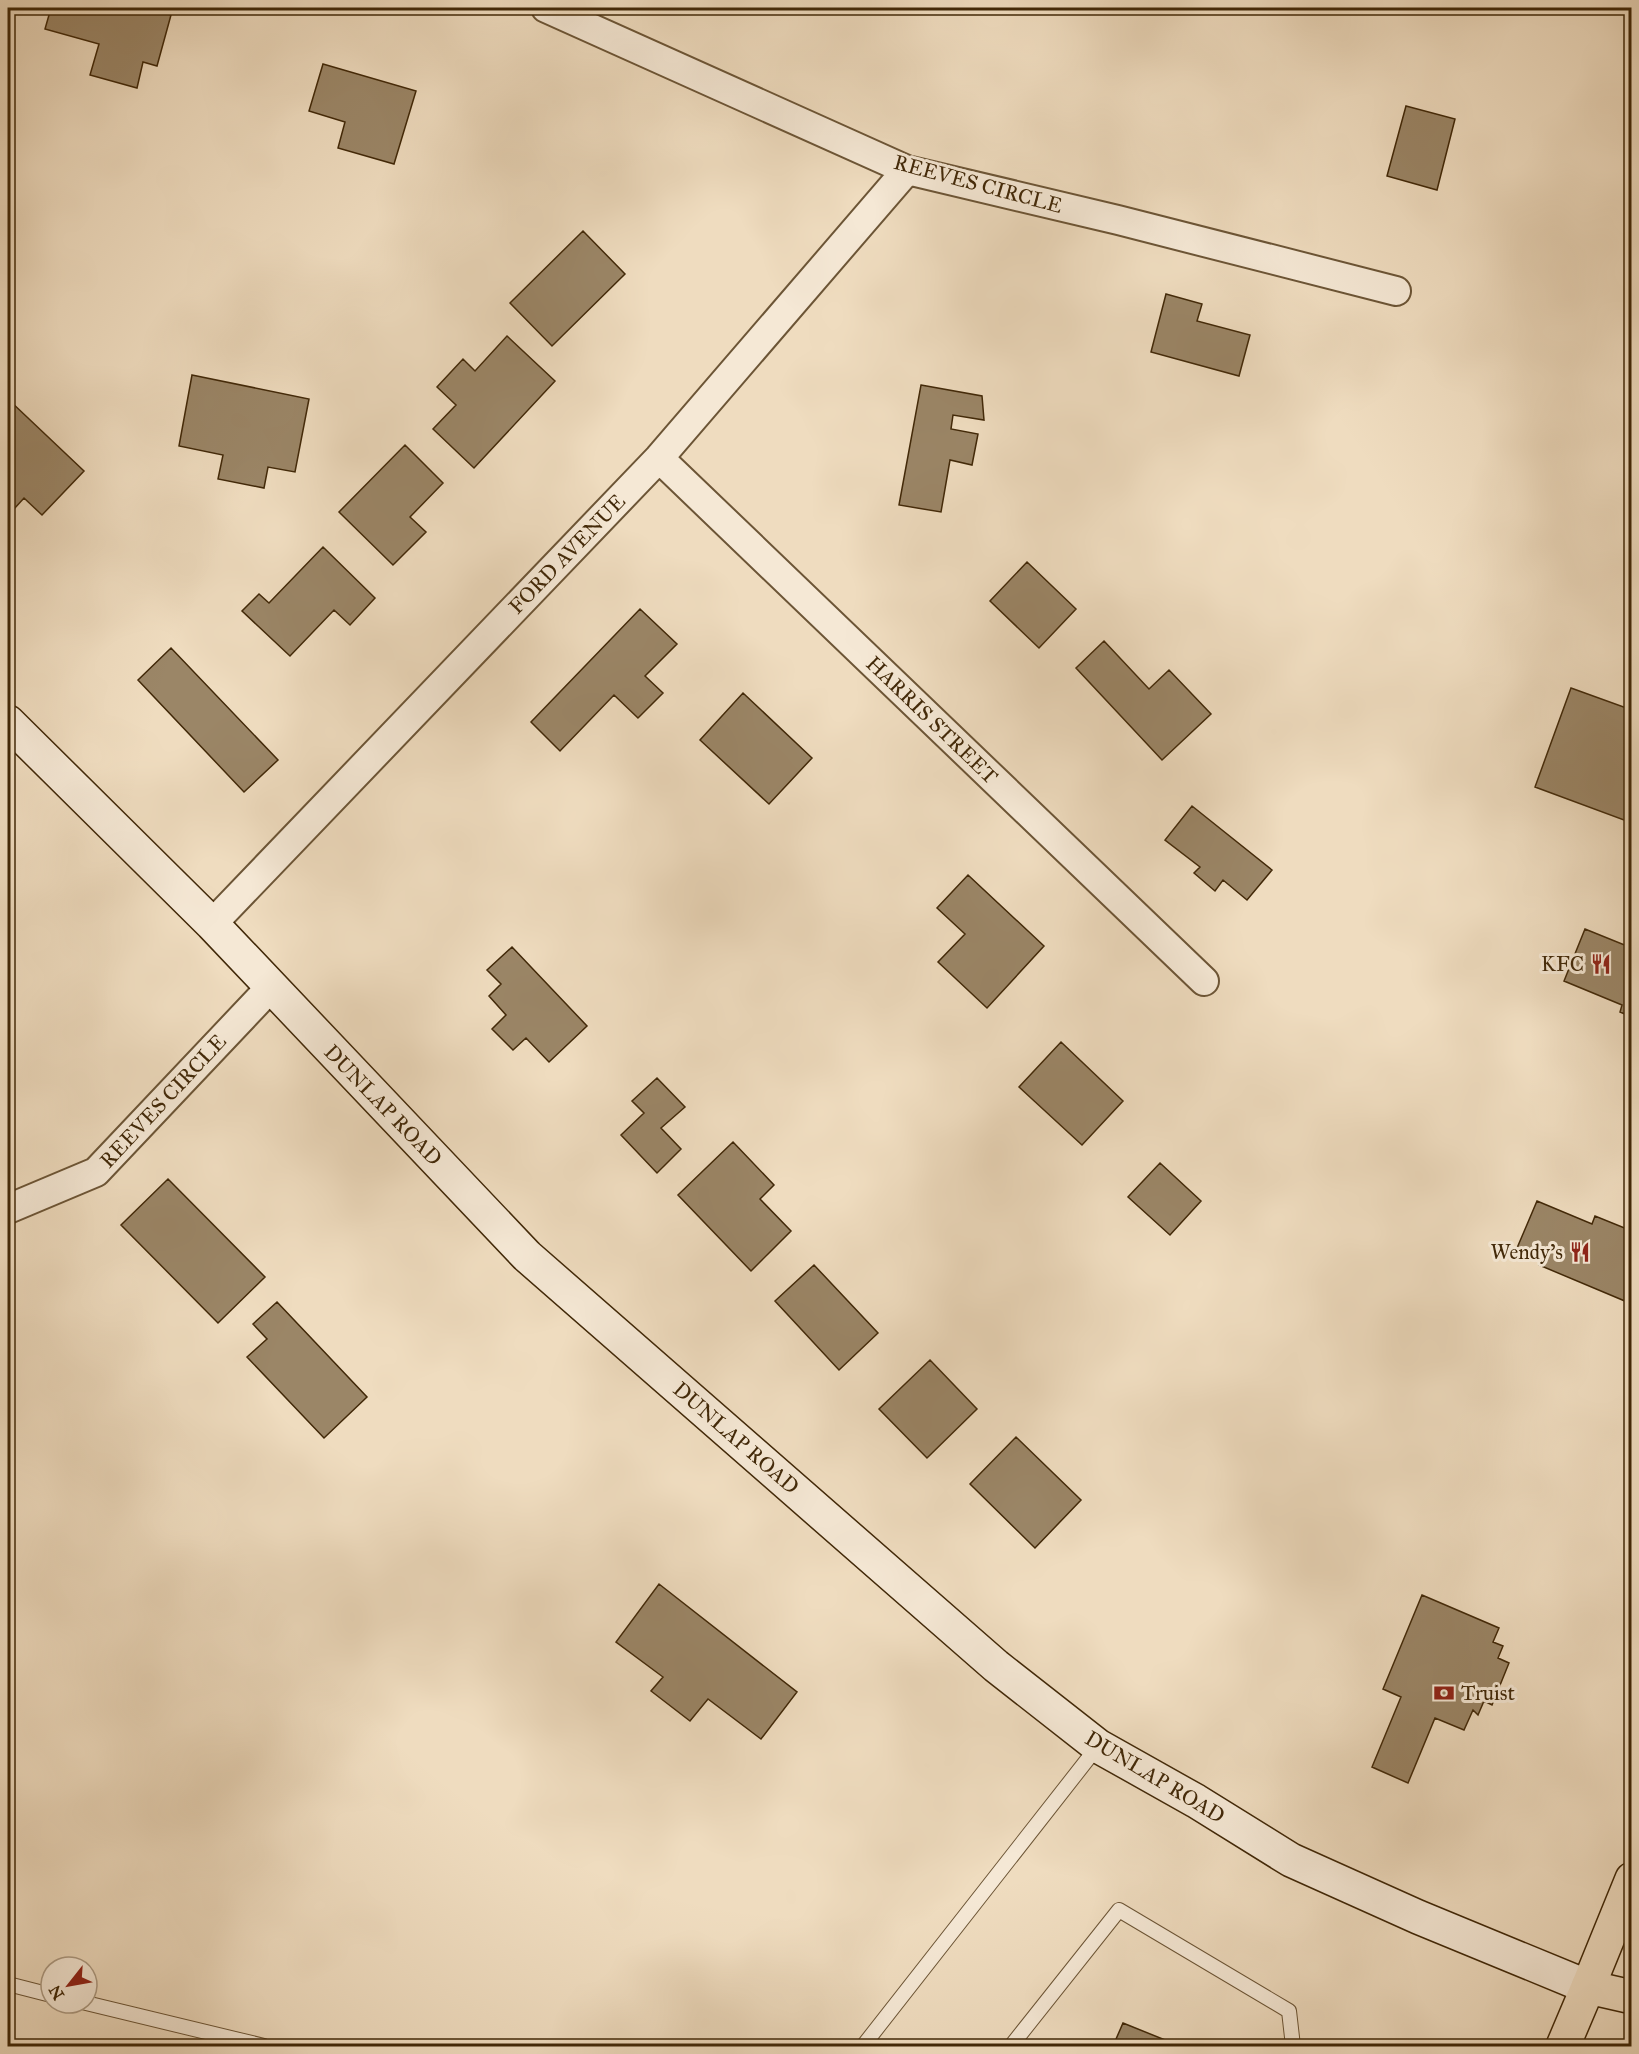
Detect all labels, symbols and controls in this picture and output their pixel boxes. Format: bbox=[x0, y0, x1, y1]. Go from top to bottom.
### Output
street label: REEVES CIRCLE bbox=[891, 149, 1065, 219]
street label: FORD AVENUE bbox=[503, 488, 631, 620]
street label: HARRIS STREET bbox=[861, 650, 1003, 790]
place label: KFC bbox=[1541, 951, 1584, 977]
restaurant icon: KFC bbox=[1589, 952, 1613, 976]
street label: REEVES CIRCLE bbox=[94, 1029, 232, 1173]
street label: DUNLAP ROAD bbox=[319, 1039, 447, 1171]
place label: Wendy's bbox=[1490, 1239, 1563, 1265]
restaurant icon: Wendy's bbox=[1568, 1240, 1592, 1264]
street label: DUNLAP ROAD bbox=[668, 1376, 804, 1500]
place label: Truist bbox=[1461, 1680, 1515, 1706]
bank icon: Truist bbox=[1432, 1681, 1456, 1705]
street label: DUNLAP ROAD bbox=[1080, 1725, 1230, 1829]
north arrow bbox=[39, 1955, 99, 2015]
text: N bbox=[45, 1981, 68, 2003]

